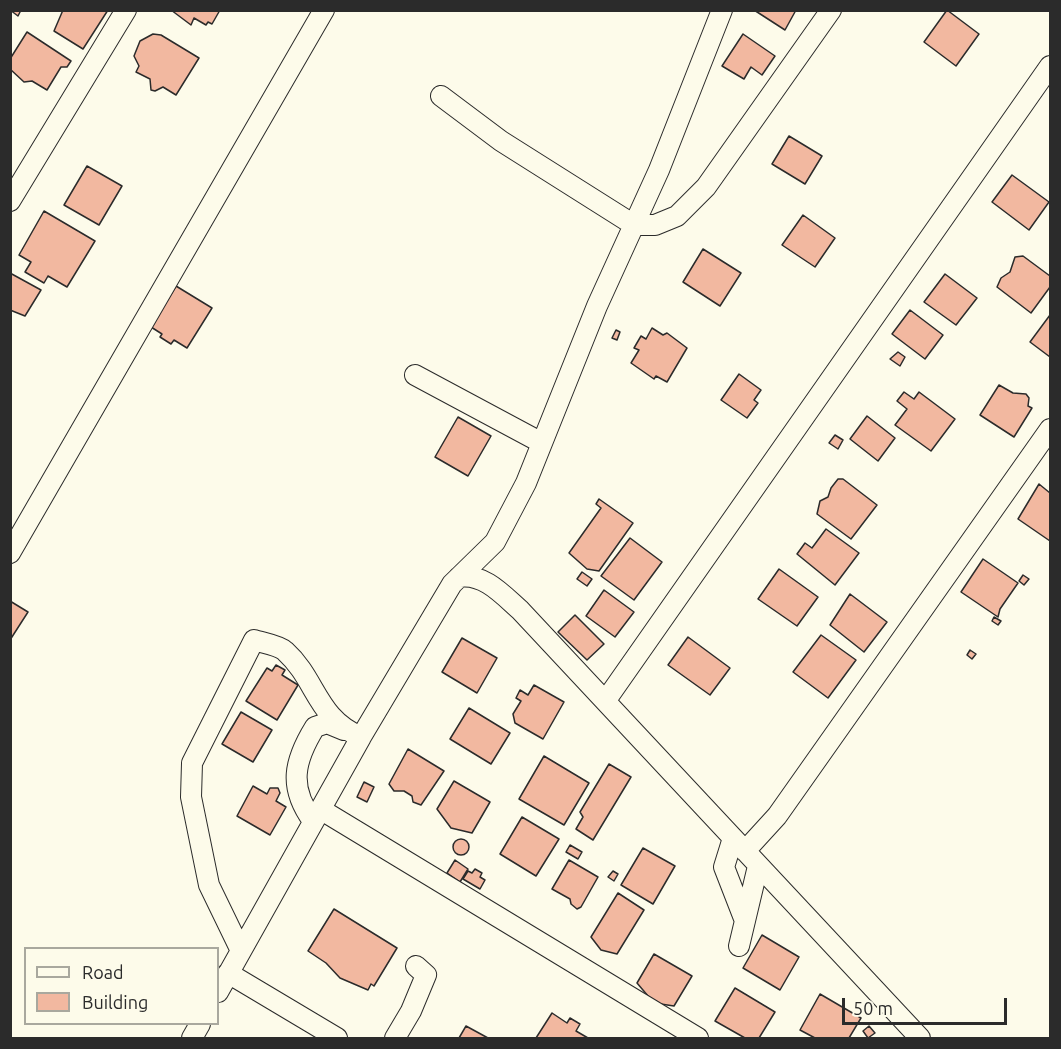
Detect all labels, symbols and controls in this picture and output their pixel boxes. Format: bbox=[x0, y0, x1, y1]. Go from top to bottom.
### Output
legend bbox=[24, 947, 219, 1025]
text: Road bbox=[82, 962, 124, 982]
scale bar bbox=[845, 986, 1010, 1024]
text: Building bbox=[82, 992, 148, 1012]
text: 50 m bbox=[853, 998, 893, 1018]

